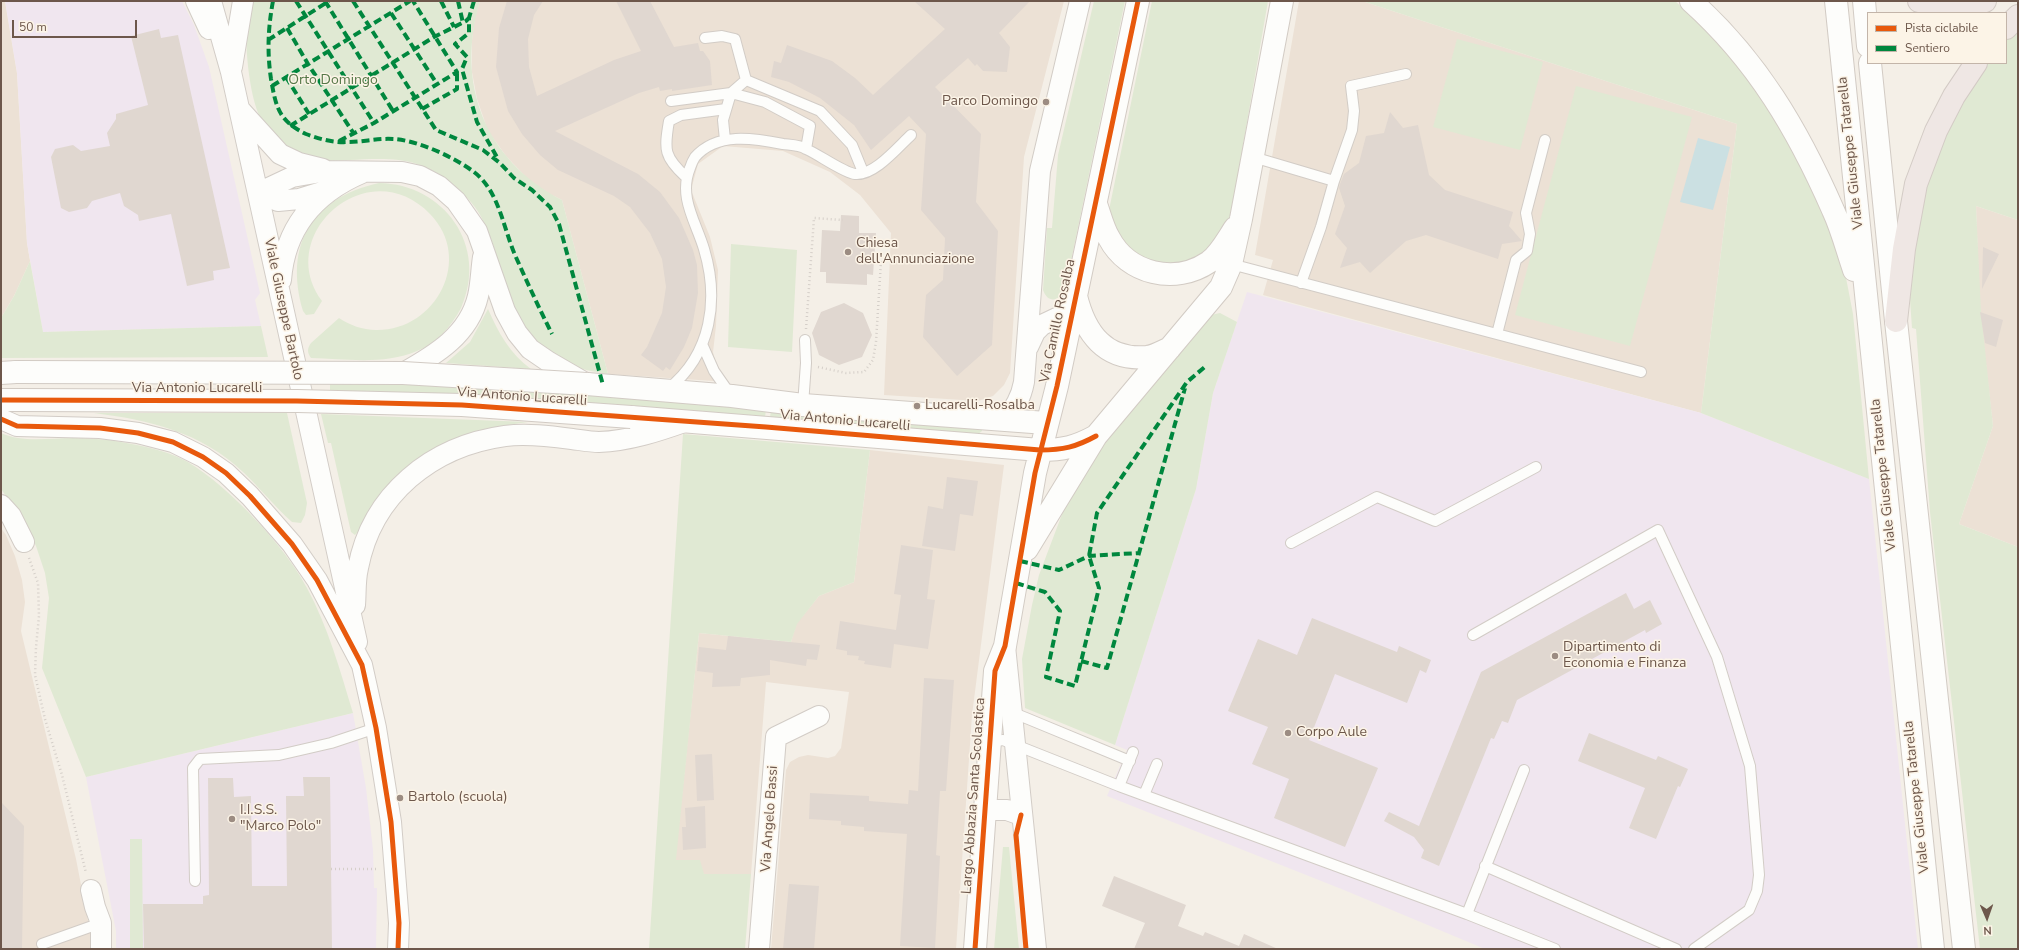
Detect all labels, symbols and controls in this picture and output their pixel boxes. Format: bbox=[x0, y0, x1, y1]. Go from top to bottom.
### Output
scale bar bbox=[14, 12, 139, 38]
legend bbox=[1867, 12, 2007, 64]
text: 50 m bbox=[19, 19, 47, 35]
text: Pista ciclabile bbox=[1905, 20, 1978, 36]
text: Sentiero bbox=[1905, 40, 1950, 56]
park label: Orto Domingo bbox=[288, 73, 378, 89]
street label: Viale Giuseppe Tatarella bbox=[1835, 76, 1867, 230]
place label: Parco Domingo bbox=[942, 94, 1038, 110]
marker: Parco Domingo bbox=[1041, 97, 1051, 107]
street label: Viale Giuseppe Bartolo bbox=[260, 236, 306, 382]
place label: Chiesa dell'Annunciazione bbox=[856, 236, 974, 268]
marker: Chiesa dell'Annunciazione bbox=[843, 247, 853, 257]
street label: Via Camillo Rosalba bbox=[1037, 258, 1079, 384]
street label: Via Antonio Lucarelli bbox=[132, 381, 262, 397]
street label: Via Antonio Lucarelli bbox=[456, 384, 588, 410]
place label: Lucarelli-Rosalba bbox=[925, 398, 1035, 414]
street label: Viale Giuseppe Tatarella bbox=[1868, 398, 1900, 552]
marker: Lucarelli-Rosalba bbox=[912, 401, 922, 411]
street label: Via Antonio Lucarelli bbox=[779, 407, 911, 435]
place label: Dipartimento di Economia e Finanza bbox=[1563, 640, 1686, 672]
marker: Dipartimento di Economia e Finanza bbox=[1550, 651, 1560, 661]
street label: Largo Abbazia Santa Scolastica bbox=[959, 697, 989, 895]
street label: Viale Giuseppe Tatarella bbox=[1901, 720, 1933, 874]
place label: Corpo Aule bbox=[1296, 725, 1367, 741]
marker: Corpo Aule bbox=[1283, 728, 1293, 738]
street label: Via Angelo Bassi bbox=[758, 765, 782, 873]
place label: Bartolo (scuola) bbox=[408, 790, 508, 806]
marker: Bartolo (scuola) bbox=[395, 793, 405, 803]
place label: I.I.S.S. "Marco Polo" bbox=[240, 803, 321, 836]
marker: I.I.S.S. "Marco Polo" bbox=[227, 814, 237, 824]
north arrow bbox=[1967, 898, 2007, 938]
text: N bbox=[1983, 923, 1992, 938]

